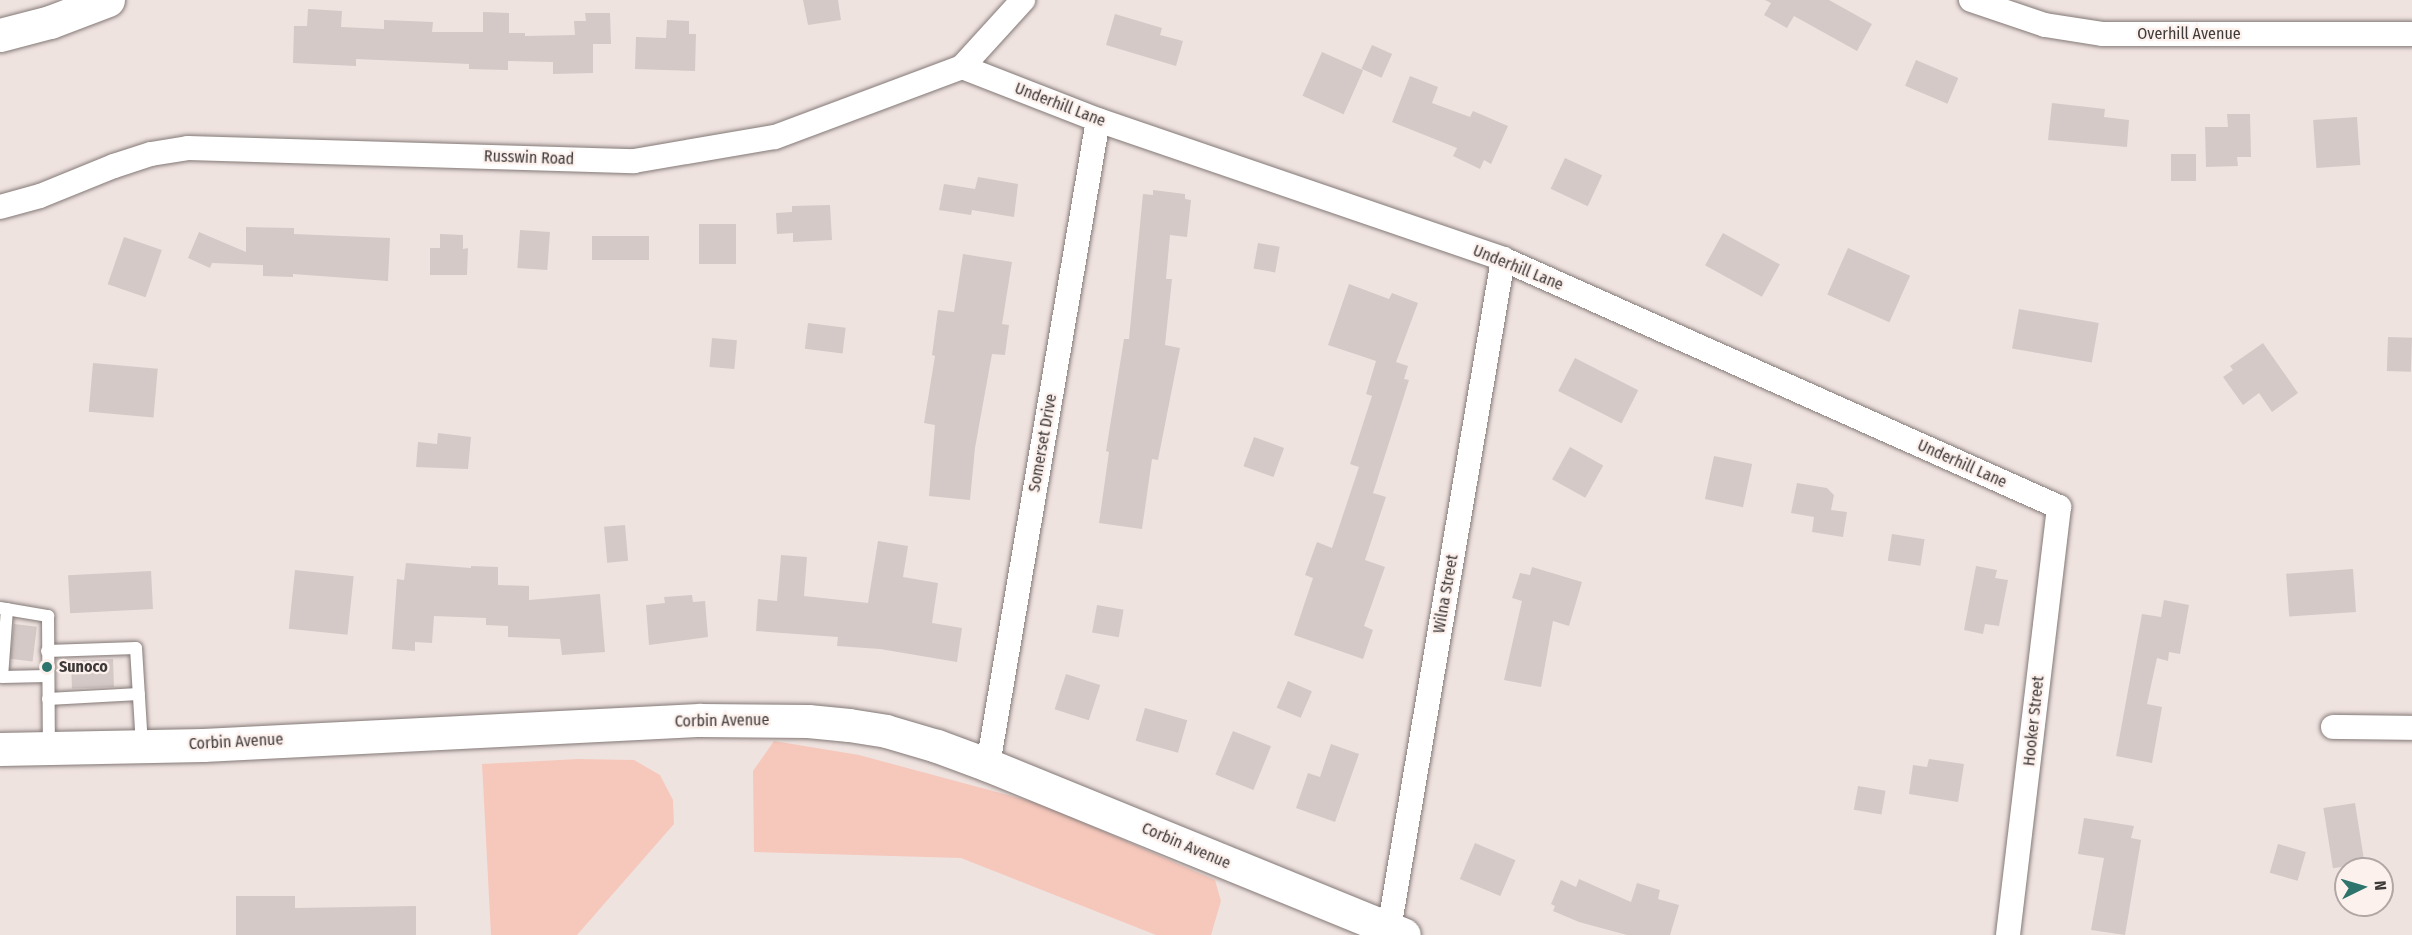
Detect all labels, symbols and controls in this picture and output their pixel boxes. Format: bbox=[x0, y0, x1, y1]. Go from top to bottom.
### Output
street label: Overhill Avenue bbox=[2137, 24, 2241, 44]
street label: Underhill Lane bbox=[1012, 79, 1108, 131]
street label: Russwin Road bbox=[484, 147, 574, 169]
street label: Underhill Lane bbox=[1470, 241, 1566, 295]
street label: Somerset Drive bbox=[1025, 392, 1061, 494]
street label: Underhill Lane bbox=[1914, 436, 2010, 492]
street label: Wilna Street bbox=[1430, 553, 1462, 635]
place label: Sunoco bbox=[59, 657, 108, 677]
marker: Sunoco bbox=[40, 660, 54, 674]
street label: Hooker Street bbox=[2020, 675, 2048, 767]
street label: Corbin Avenue bbox=[675, 711, 769, 731]
street label: Corbin Avenue bbox=[188, 730, 284, 754]
street label: Corbin Avenue bbox=[1139, 819, 1233, 873]
north arrow bbox=[2334, 857, 2394, 917]
text: N bbox=[2371, 880, 2390, 891]

